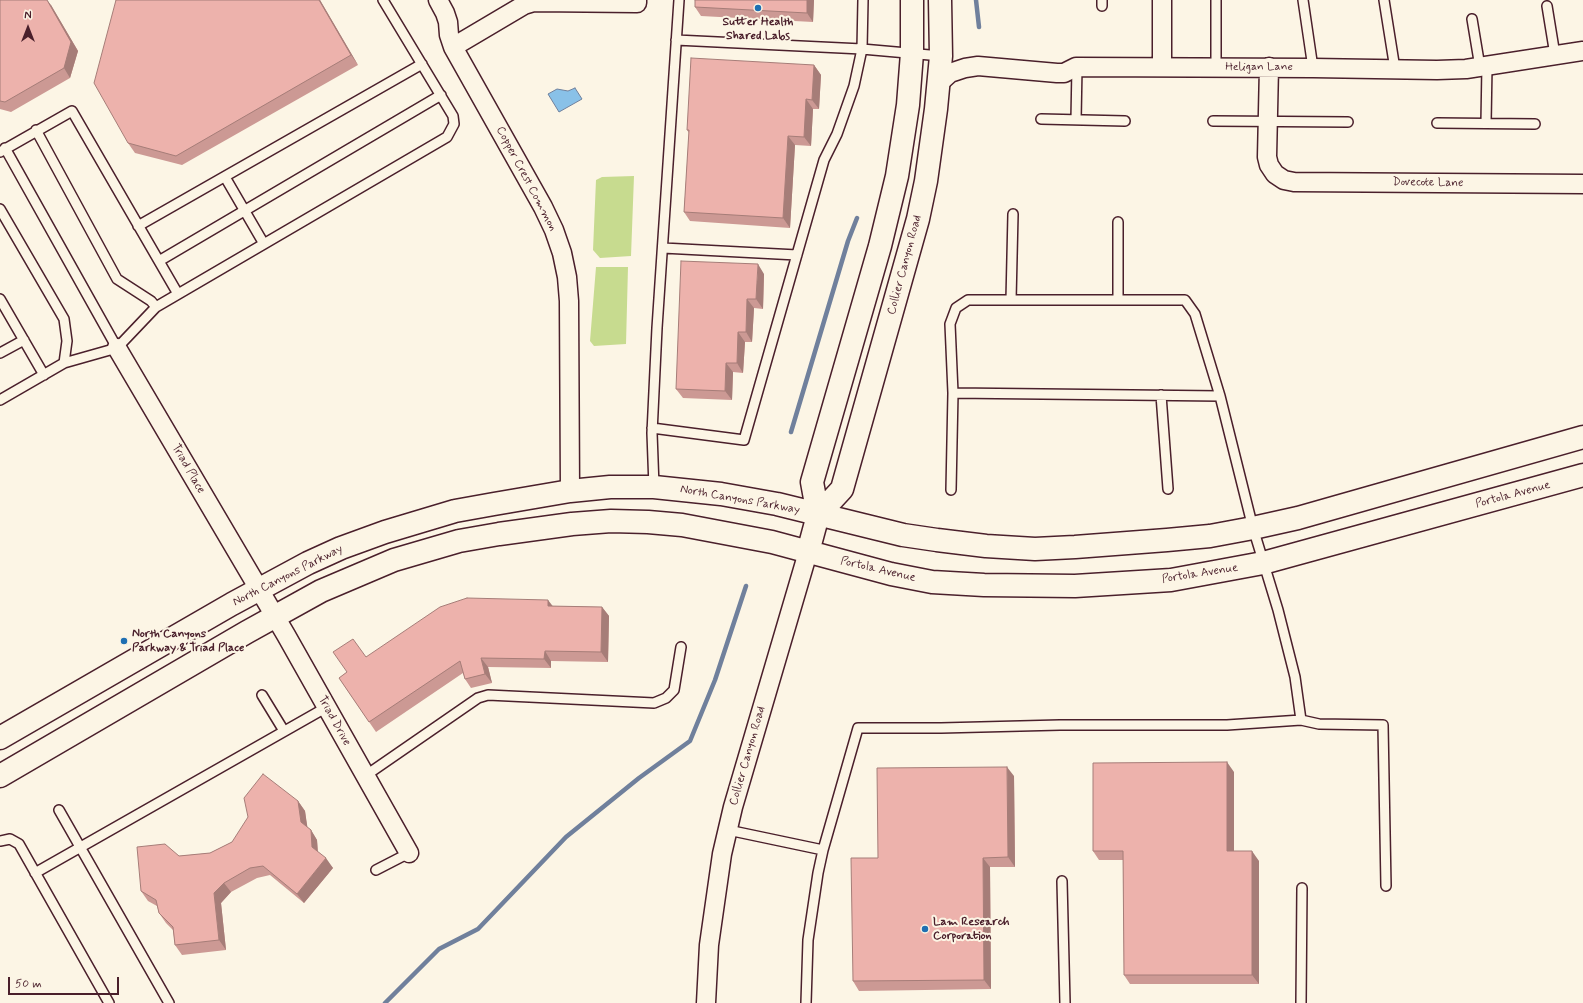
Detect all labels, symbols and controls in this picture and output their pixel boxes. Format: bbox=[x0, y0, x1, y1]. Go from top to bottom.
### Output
marker: Sutter Health Shared Labs bbox=[753, 3, 763, 13]
north arrow bbox=[8, 8, 48, 48]
text: N bbox=[24, 9, 32, 23]
place label: Sutter Health Shared Labs bbox=[723, 15, 793, 43]
street label: Heligan Lane bbox=[1225, 60, 1293, 74]
street label: Copper Crest Common bbox=[492, 124, 560, 234]
street label: Dovecote Lane bbox=[1392, 175, 1464, 191]
street label: Collier Canyon Road bbox=[885, 214, 925, 316]
street label: Triad Place bbox=[168, 442, 208, 496]
street label: Portola Avenue bbox=[1474, 478, 1552, 512]
street label: North Canyons Parkway bbox=[679, 482, 801, 518]
street label: North Canyons Parkway bbox=[231, 542, 345, 610]
street label: Portola Avenue bbox=[839, 554, 917, 586]
street label: Portola Avenue bbox=[1161, 561, 1239, 587]
place label: North Canyons Parkway & Triad Place bbox=[132, 627, 244, 655]
marker: North Canyons Parkway & Triad Place bbox=[119, 636, 129, 646]
street label: Triad Drive bbox=[314, 694, 354, 748]
street label: Collier Canyon Road bbox=[727, 705, 769, 807]
place label: Lam Research Corporation bbox=[933, 915, 1009, 943]
marker: Lam Research Corporation bbox=[920, 924, 930, 934]
scale bar bbox=[10, 969, 121, 995]
text: 50 m bbox=[15, 976, 42, 992]

